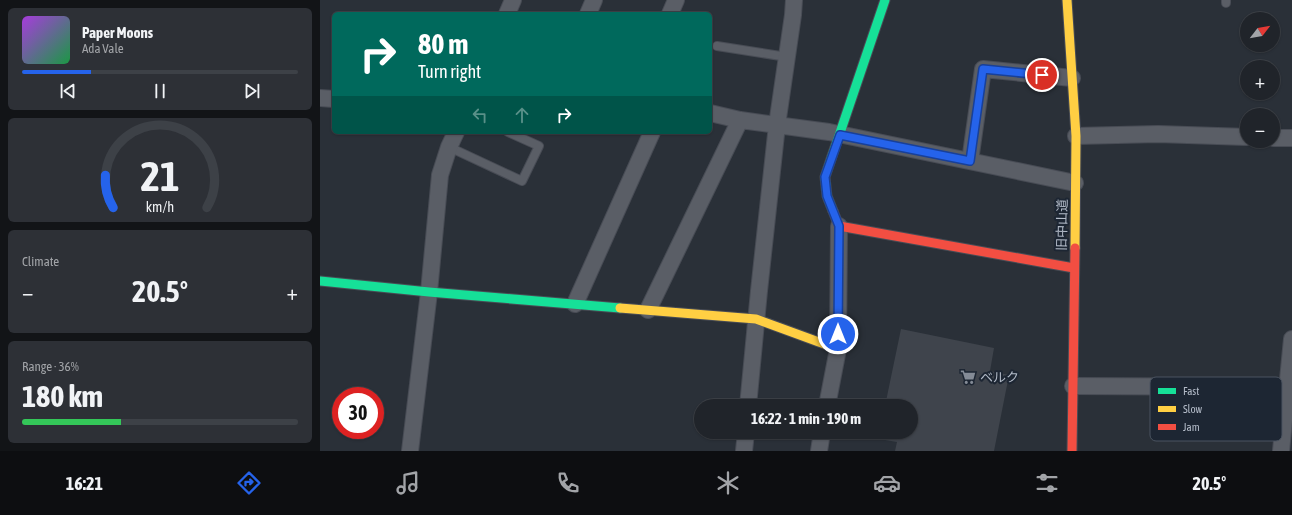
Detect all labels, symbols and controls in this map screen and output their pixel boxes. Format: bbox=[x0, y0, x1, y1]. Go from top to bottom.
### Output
north arrow bbox=[1240, 12, 1280, 52]
map controls bbox=[1240, 12, 1280, 148]
text: Paper Moons bbox=[82, 24, 153, 41]
icon: right bbox=[352, 28, 404, 80]
text: 80 m bbox=[418, 28, 468, 60]
text: Ada Vale bbox=[82, 41, 124, 56]
pin bbox=[1025, 58, 1059, 92]
button: + bbox=[1240, 60, 1280, 100]
text: Turn right bbox=[418, 61, 481, 82]
icon: arrive bbox=[1031, 64, 1053, 86]
icon: previous bbox=[57, 80, 79, 102]
icon: pause bbox=[149, 80, 171, 102]
icon: next bbox=[241, 80, 263, 102]
icon: left bbox=[469, 104, 491, 126]
icon: ahead bbox=[511, 104, 533, 126]
icon: right bbox=[553, 104, 575, 126]
button: − bbox=[1240, 108, 1280, 148]
text: 21 bbox=[140, 152, 180, 200]
text: km/h bbox=[146, 199, 174, 215]
street label: 旧中山道 bbox=[1054, 199, 1070, 251]
text: Climate bbox=[22, 254, 59, 269]
text: 20.5° bbox=[132, 274, 188, 308]
text: − bbox=[22, 279, 33, 305]
text: + bbox=[287, 279, 298, 305]
position arrow bbox=[817, 313, 859, 355]
text: Range · 36% bbox=[22, 359, 79, 374]
supermarket icon: ベルク bbox=[959, 368, 977, 386]
place label: ベルク bbox=[980, 370, 1019, 385]
legend bbox=[1150, 377, 1282, 441]
text: 180 km bbox=[22, 379, 103, 413]
text: Fast bbox=[1183, 385, 1199, 397]
speed limit sign: 30 bbox=[332, 387, 384, 439]
text: Slow bbox=[1183, 403, 1202, 415]
text: 16:22 · 1 min · 190 m bbox=[751, 410, 861, 427]
text: Jam bbox=[1183, 421, 1200, 433]
icon: directions bbox=[235, 469, 263, 497]
icon: music bbox=[394, 469, 422, 497]
icon: phone bbox=[554, 469, 582, 497]
icon: climate bbox=[714, 469, 742, 497]
icon: car bbox=[873, 469, 901, 497]
icon: filters bbox=[1033, 469, 1061, 497]
text: 16:21 bbox=[66, 473, 103, 494]
text: 20.5° bbox=[1193, 473, 1226, 494]

